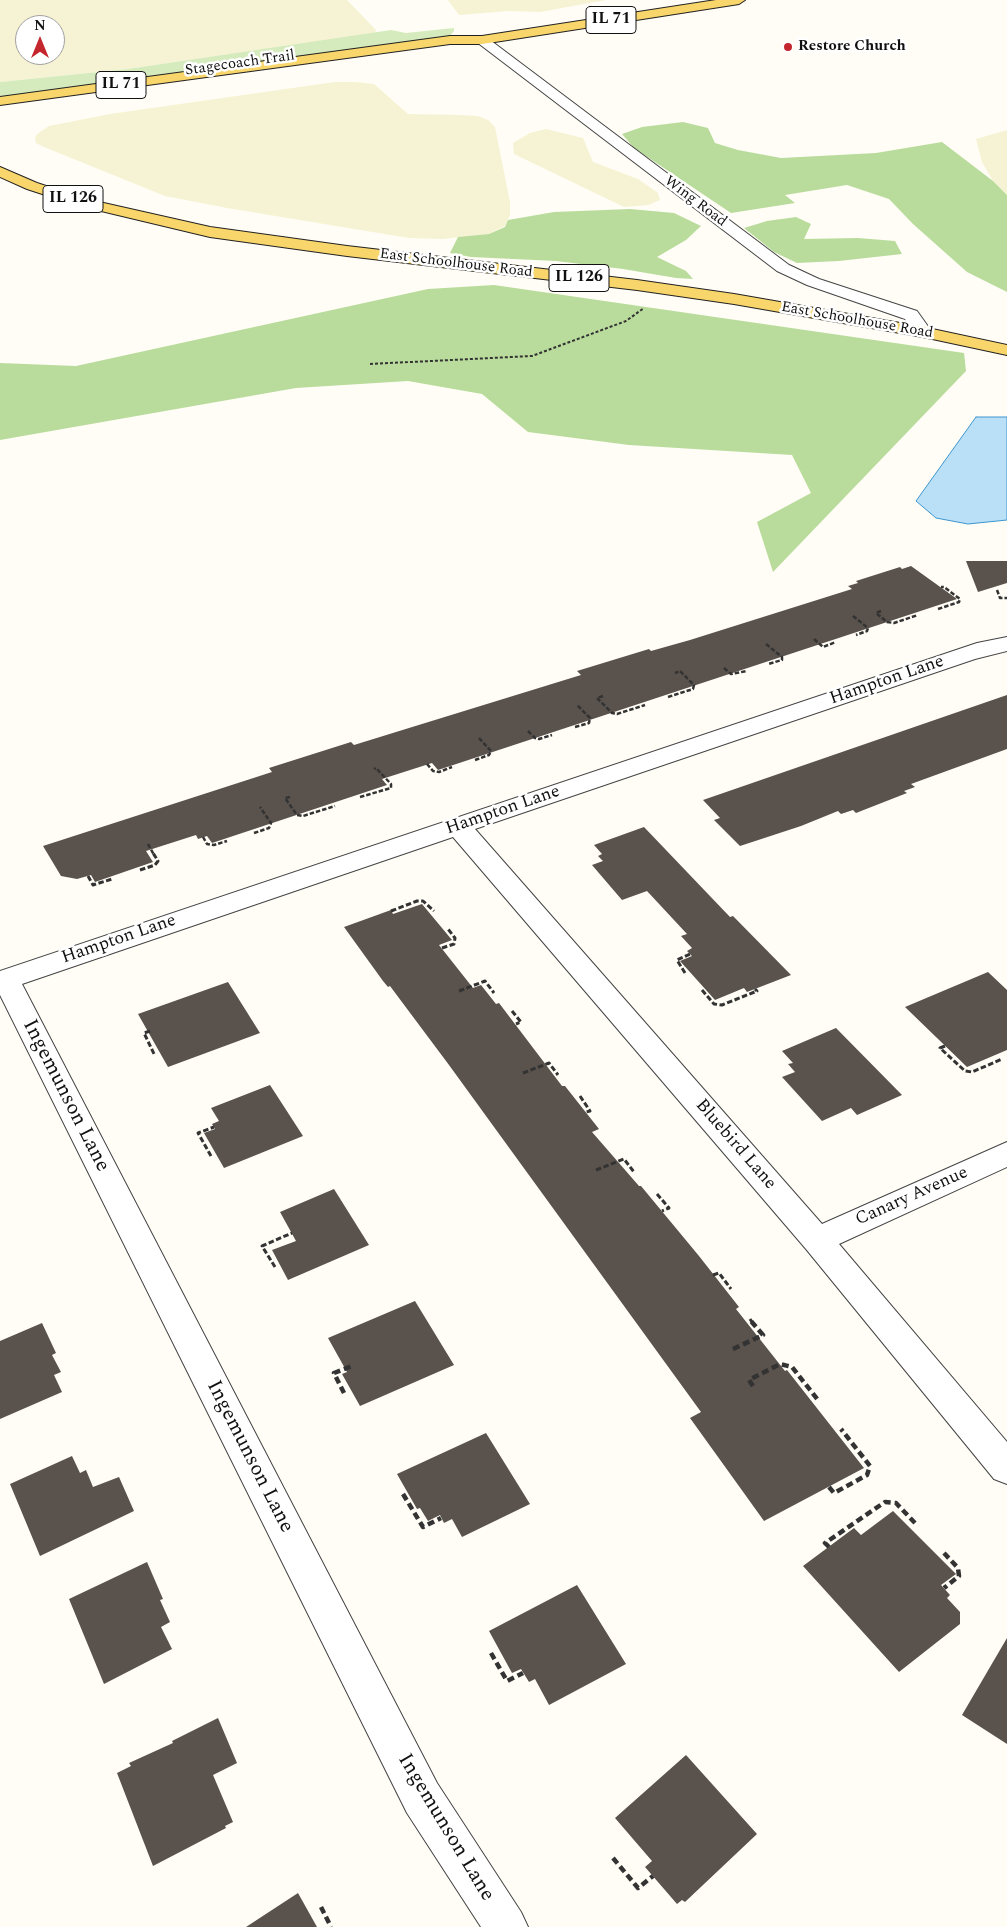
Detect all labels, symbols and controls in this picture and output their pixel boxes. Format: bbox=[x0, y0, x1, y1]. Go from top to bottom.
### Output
road number: IL 71 bbox=[586, 6, 636, 34]
north arrow bbox=[15, 15, 65, 65]
text: N bbox=[34, 15, 46, 36]
place label: Restore Church bbox=[798, 38, 906, 56]
marker: Restore Church bbox=[782, 41, 794, 53]
street label: Stagecoach Trail bbox=[184, 47, 296, 81]
road number: IL 71 bbox=[96, 72, 146, 98]
street label: Wing Road bbox=[660, 173, 730, 231]
road number: IL 126 bbox=[43, 185, 103, 212]
street label: East Schoolhouse Road bbox=[379, 246, 533, 282]
road number: IL 126 bbox=[549, 264, 609, 292]
street label: East Schoolhouse Road bbox=[780, 299, 934, 343]
street label: Hampton Lane bbox=[827, 651, 947, 711]
street label: Hampton Lane bbox=[443, 781, 563, 841]
street label: Hampton Lane bbox=[59, 910, 179, 970]
street label: Ingemunson Lane bbox=[16, 1016, 114, 1176]
street label: Bluebird Lane bbox=[690, 1095, 780, 1195]
street label: Canary Avenue bbox=[852, 1163, 972, 1231]
street label: Ingemunson Lane bbox=[200, 1377, 298, 1537]
street label: Ingemunson Lane bbox=[391, 1750, 499, 1906]

